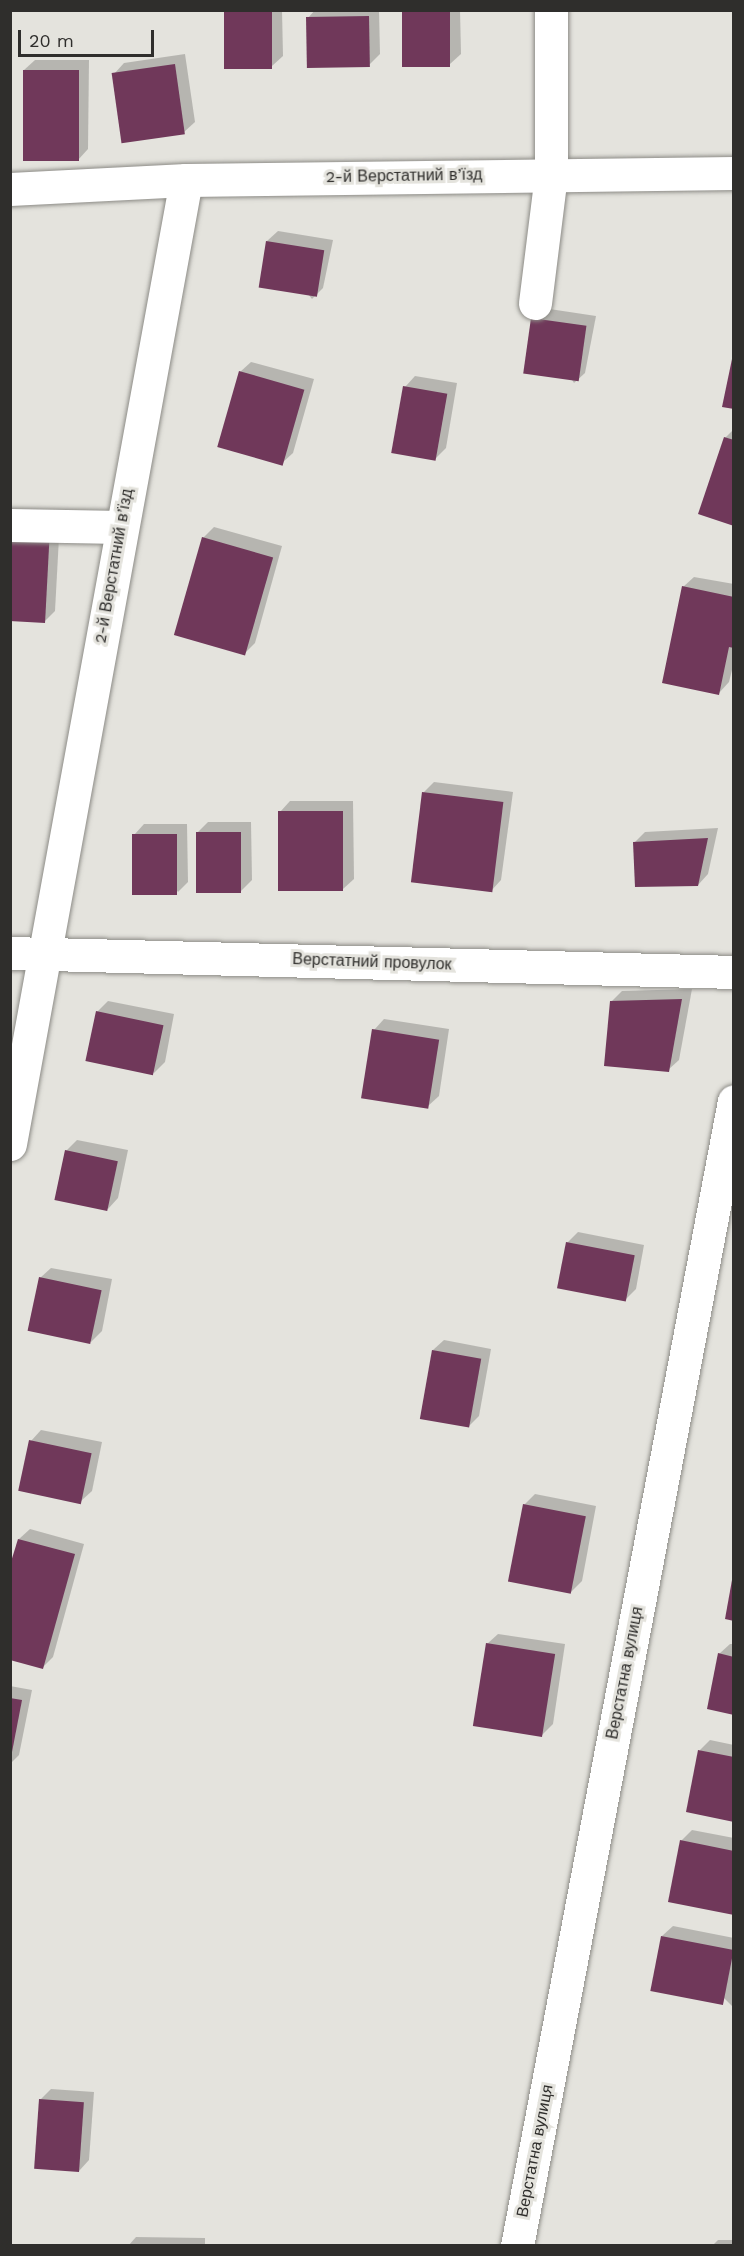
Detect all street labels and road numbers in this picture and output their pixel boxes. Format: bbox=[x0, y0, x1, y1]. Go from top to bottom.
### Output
street label: 2-й Верстатний в’їзд bbox=[326, 165, 482, 187]
street label: 2-й Верстатний в’їзд bbox=[91, 487, 137, 645]
street label: Верстатний провулок bbox=[292, 950, 452, 974]
street label: Верстатна вулиця bbox=[603, 1605, 647, 1741]
street label: Верстатна вулиця bbox=[513, 2083, 557, 2219]

